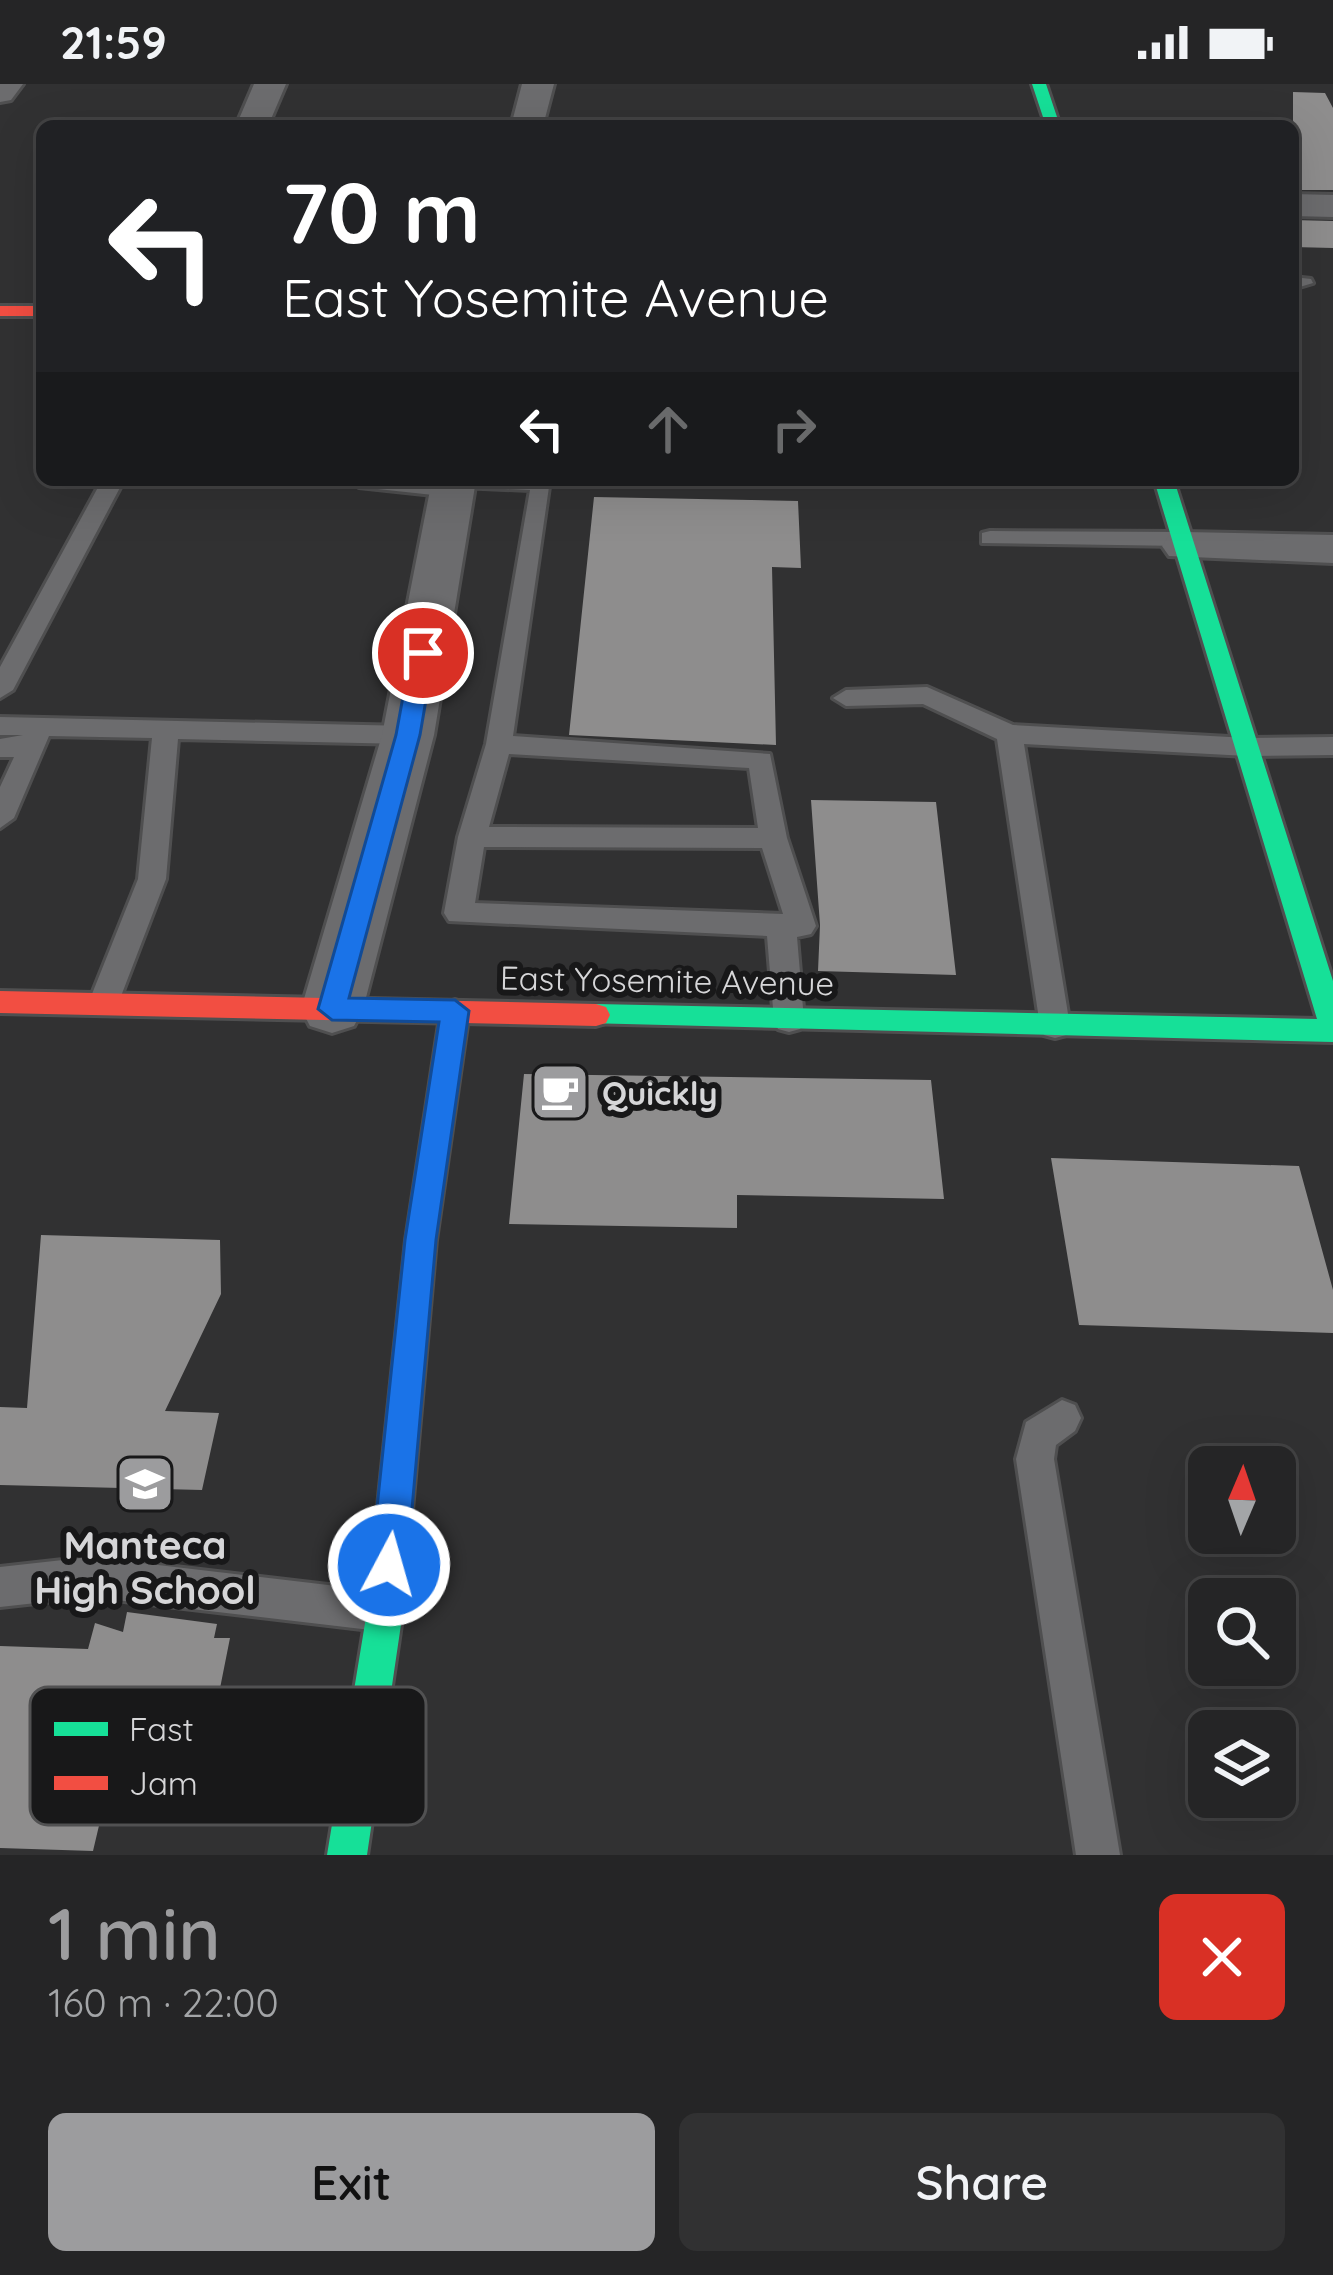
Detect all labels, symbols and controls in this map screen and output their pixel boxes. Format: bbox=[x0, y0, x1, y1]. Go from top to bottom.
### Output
text: 21:59 bbox=[60, 14, 167, 70]
text: 70 m bbox=[282, 159, 481, 264]
icon: left bbox=[84, 168, 240, 324]
text: East Yosemite Avenue bbox=[282, 263, 829, 331]
icon: left bbox=[509, 396, 575, 462]
icon: ahead bbox=[635, 396, 701, 462]
icon: right bbox=[761, 396, 827, 462]
pin bbox=[372, 602, 474, 704]
icon: arrive bbox=[390, 620, 456, 686]
street label: East Yosemite Avenue bbox=[500, 957, 834, 1003]
cafe icon: Quickly bbox=[529, 1061, 591, 1123]
place label: Quickly bbox=[602, 1072, 718, 1113]
north arrow bbox=[1188, 1446, 1296, 1554]
map controls bbox=[1188, 1446, 1296, 1818]
school or university icon: Manteca High School bbox=[114, 1453, 176, 1515]
position arrow bbox=[326, 1502, 452, 1628]
place label: Manteca High School bbox=[34, 1520, 256, 1614]
button: search bbox=[1188, 1578, 1296, 1686]
legend bbox=[30, 1687, 426, 1825]
text: Fast bbox=[129, 1708, 194, 1749]
button: layers bbox=[1188, 1710, 1296, 1818]
text: Jam bbox=[129, 1762, 198, 1803]
text: 1 min bbox=[48, 1888, 221, 1978]
button: close bbox=[1159, 1894, 1285, 2020]
text: 160 m · 22:00 bbox=[48, 1978, 279, 2027]
button: Exit bbox=[48, 2113, 655, 2251]
button: Share bbox=[679, 2113, 1285, 2251]

